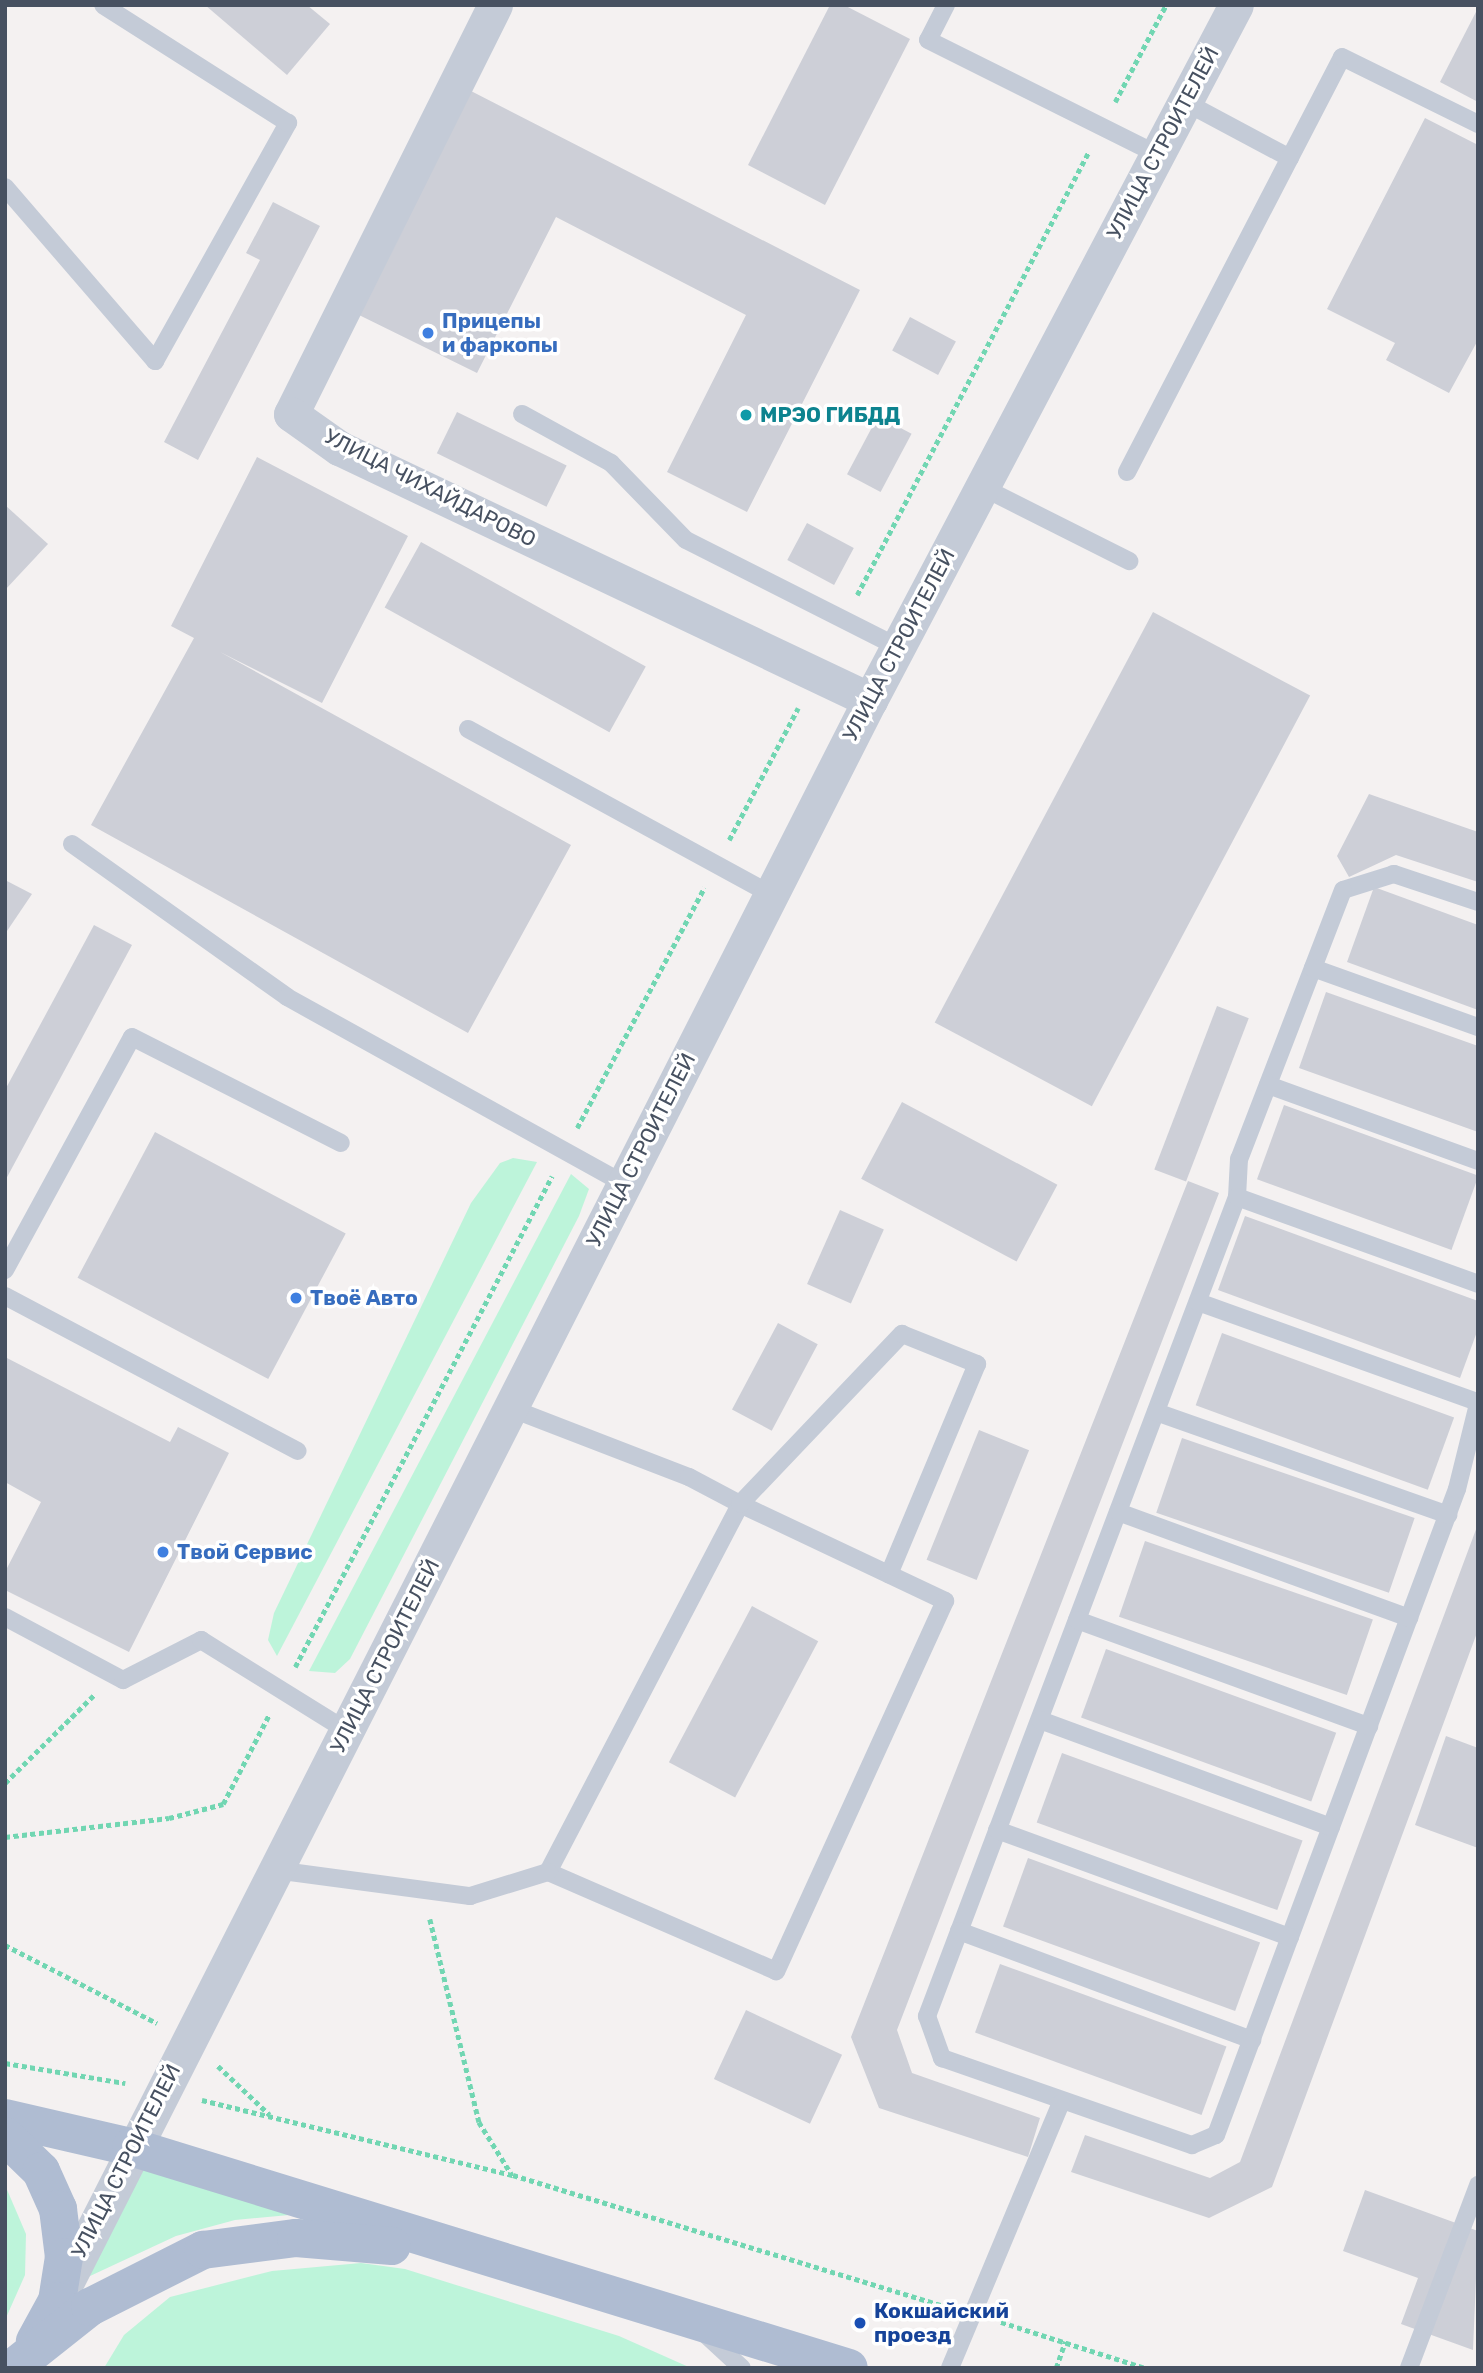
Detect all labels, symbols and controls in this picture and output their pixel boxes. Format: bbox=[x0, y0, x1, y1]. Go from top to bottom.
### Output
street label: УЛИЦА СТРОИТЕЛЕЙ bbox=[1102, 43, 1224, 243]
place label: Прицепы и фаркопы bbox=[442, 308, 558, 358]
marker: Прицепы и фаркопы bbox=[420, 325, 436, 341]
place label: МРЭО ГИБДД bbox=[760, 402, 900, 428]
marker: МРЭО ГИБДД bbox=[738, 407, 754, 423]
street label: УЛИЦА ЧИХАЙДАРОВО bbox=[320, 424, 540, 552]
street label: УЛИЦА СТРОИТЕЛЕЙ bbox=[838, 545, 960, 745]
street label: УЛИЦА СТРОИТЕЛЕЙ bbox=[581, 1049, 701, 1251]
place label: Твоё Авто bbox=[310, 1285, 418, 1311]
marker: Твоё Авто bbox=[288, 1290, 304, 1306]
place label: Твой Сервис bbox=[177, 1539, 313, 1565]
marker: Твой Сервис bbox=[155, 1544, 171, 1560]
street label: УЛИЦА СТРОИТЕЛЕЙ bbox=[325, 1555, 445, 1757]
street label: УЛИЦА СТРОИТЕЛЕЙ bbox=[66, 2060, 186, 2262]
place label: Кокшайский проезд bbox=[874, 2298, 1009, 2348]
marker: Кокшайский проезд bbox=[852, 2315, 868, 2331]

